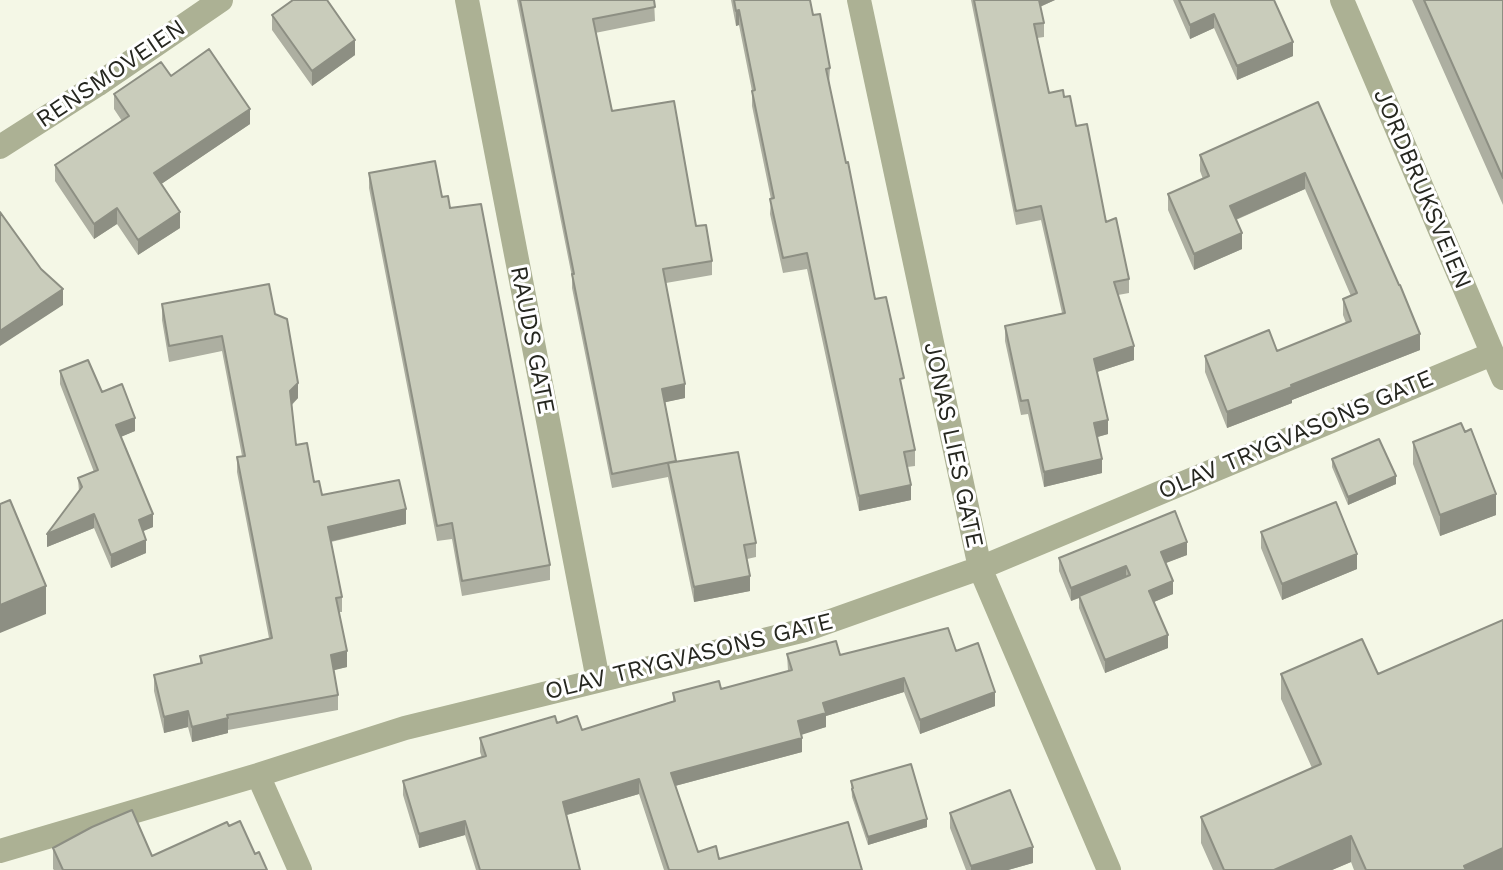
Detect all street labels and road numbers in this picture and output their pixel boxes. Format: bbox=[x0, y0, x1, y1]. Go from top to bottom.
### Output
street label: RENSMOVEIEN bbox=[31, 14, 191, 134]
street label: JORDBRUKSVEIEN bbox=[1367, 85, 1477, 293]
street label: RAUDS GATE bbox=[504, 264, 560, 416]
street label: JONAS LIES GATE bbox=[917, 340, 989, 550]
street label: OLAV TRYGVASONS GATE bbox=[1154, 364, 1438, 506]
street label: OLAV TRYGVASONS GATE bbox=[542, 607, 836, 707]

